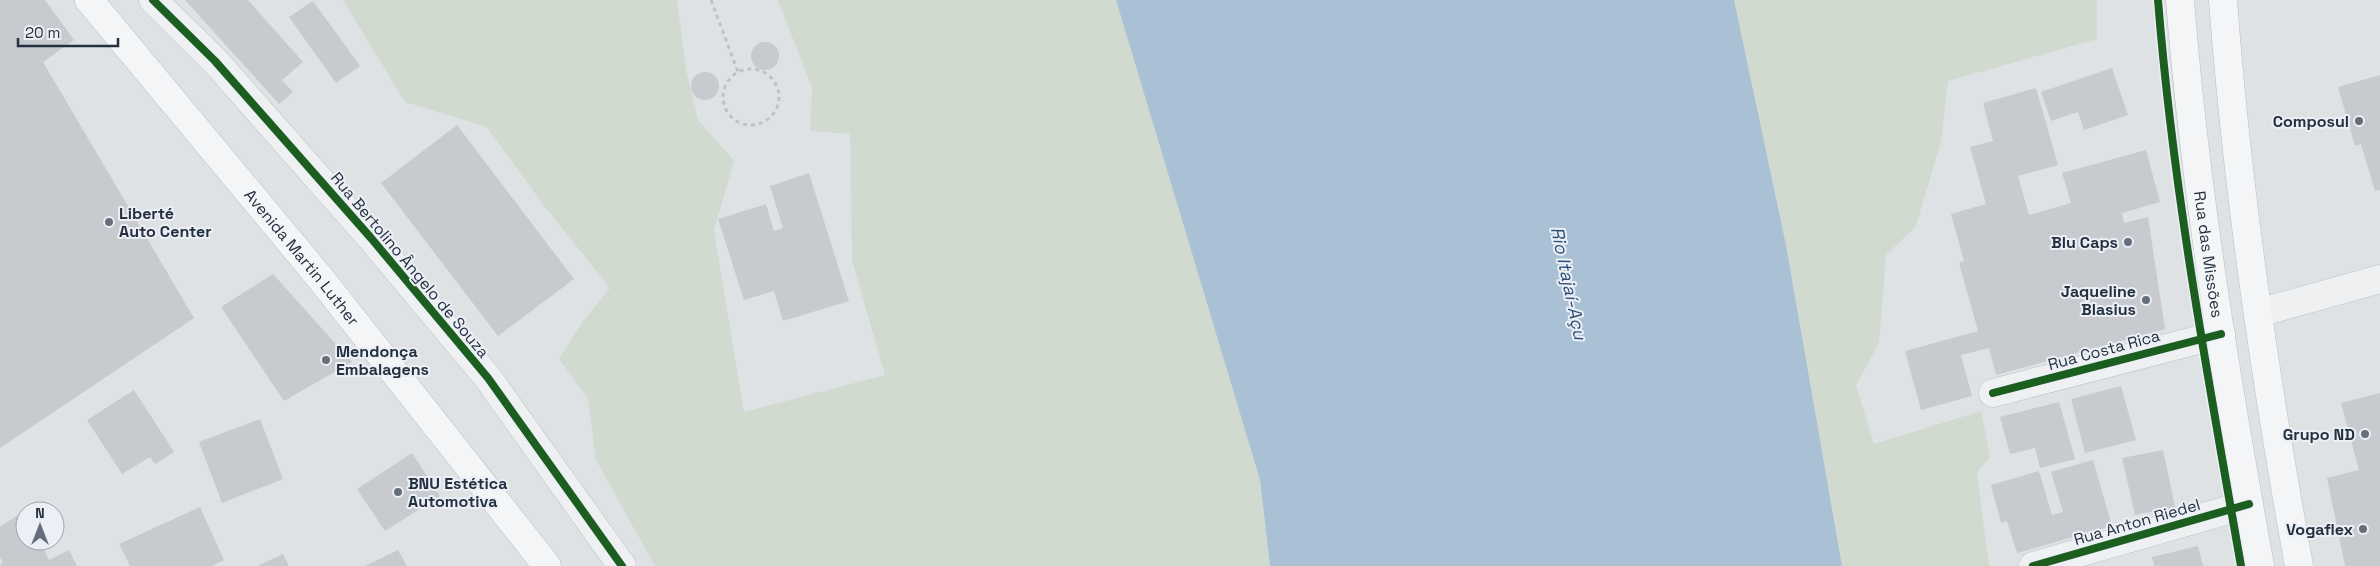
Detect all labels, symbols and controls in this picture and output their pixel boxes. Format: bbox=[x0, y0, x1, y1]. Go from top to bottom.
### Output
scale bar bbox=[18, 15, 118, 47]
text: 20 m bbox=[25, 23, 60, 42]
place label: Composul bbox=[2273, 111, 2349, 132]
marker: Composul bbox=[2353, 115, 2365, 127]
street label: Rua Bertolino Ângelo de Souza bbox=[326, 168, 494, 362]
street label: Avenida Martin Luther bbox=[240, 185, 364, 330]
street label: Rua das Missões bbox=[2190, 190, 2228, 319]
place label: Liberté Auto Center bbox=[119, 203, 212, 242]
marker: Liberté Auto Center bbox=[103, 216, 115, 228]
water label: Rio Itajaí-Açu bbox=[1546, 224, 1592, 342]
place label: Blu Caps bbox=[2051, 232, 2118, 253]
marker: Blu Caps bbox=[2122, 236, 2134, 248]
place label: Jaqueline Blasius bbox=[2061, 281, 2136, 320]
marker: Jaqueline Blasius bbox=[2140, 294, 2152, 306]
street label: Rua Costa Rica bbox=[2046, 325, 2162, 375]
place label: Mendonça Embalagens bbox=[336, 341, 429, 380]
marker: Mendonça Embalagens bbox=[320, 354, 332, 366]
place label: Grupo ND bbox=[2283, 424, 2355, 445]
marker: Grupo ND bbox=[2359, 428, 2371, 440]
place label: BNU Estética Automotiva bbox=[408, 473, 507, 512]
marker: BNU Estética Automotiva bbox=[392, 486, 404, 498]
street label: Rua Anton Riedel bbox=[2071, 494, 2203, 550]
north arrow bbox=[15, 501, 65, 551]
text: N bbox=[35, 504, 45, 522]
place label: Vogaflex bbox=[2286, 519, 2354, 540]
marker: Vogaflex bbox=[2357, 523, 2369, 535]

